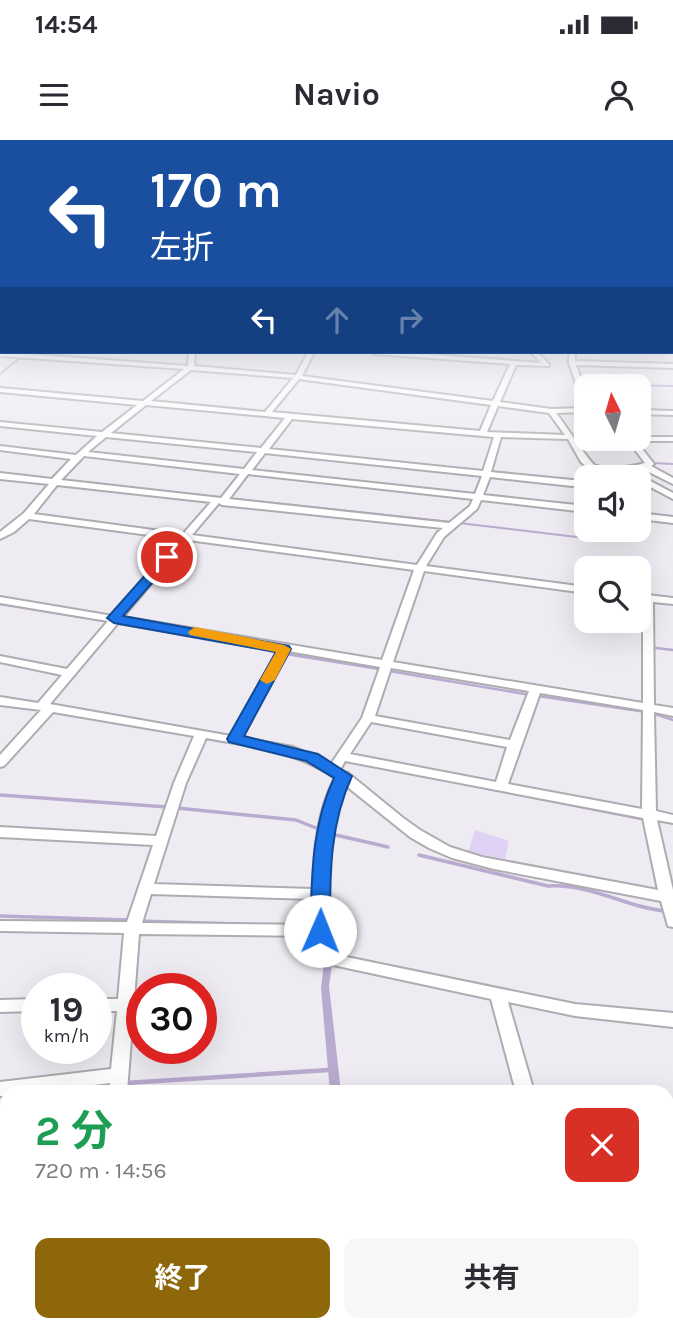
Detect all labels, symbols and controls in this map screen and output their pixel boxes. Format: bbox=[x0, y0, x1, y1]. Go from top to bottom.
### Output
text: 14:54 bbox=[35, 9, 97, 40]
icon: menu bbox=[35, 76, 73, 114]
text: Navio bbox=[293, 76, 380, 113]
icon: person bbox=[600, 76, 638, 114]
text: 170 m bbox=[150, 162, 282, 219]
icon: left bbox=[35, 168, 126, 259]
text: 左折 bbox=[150, 229, 214, 266]
icon: left bbox=[245, 301, 283, 339]
icon: ahead bbox=[318, 301, 356, 339]
icon: right bbox=[391, 301, 429, 339]
north arrow bbox=[574, 374, 651, 452]
map controls bbox=[574, 374, 651, 633]
button: sound bbox=[574, 465, 651, 542]
pin bbox=[137, 527, 197, 587]
icon: arrive bbox=[148, 538, 186, 576]
button: search bbox=[574, 556, 651, 633]
position arrow bbox=[283, 894, 357, 968]
speed limit sign: 30 bbox=[126, 973, 217, 1064]
text: 19 bbox=[50, 989, 83, 1030]
text: km/h bbox=[44, 1025, 89, 1047]
text: 2 分 bbox=[35, 1106, 113, 1156]
button: close bbox=[565, 1108, 639, 1182]
text: 720 m · 14:56 bbox=[35, 1157, 167, 1184]
button: 終了 bbox=[35, 1238, 330, 1318]
button: 共有 bbox=[344, 1238, 639, 1318]

